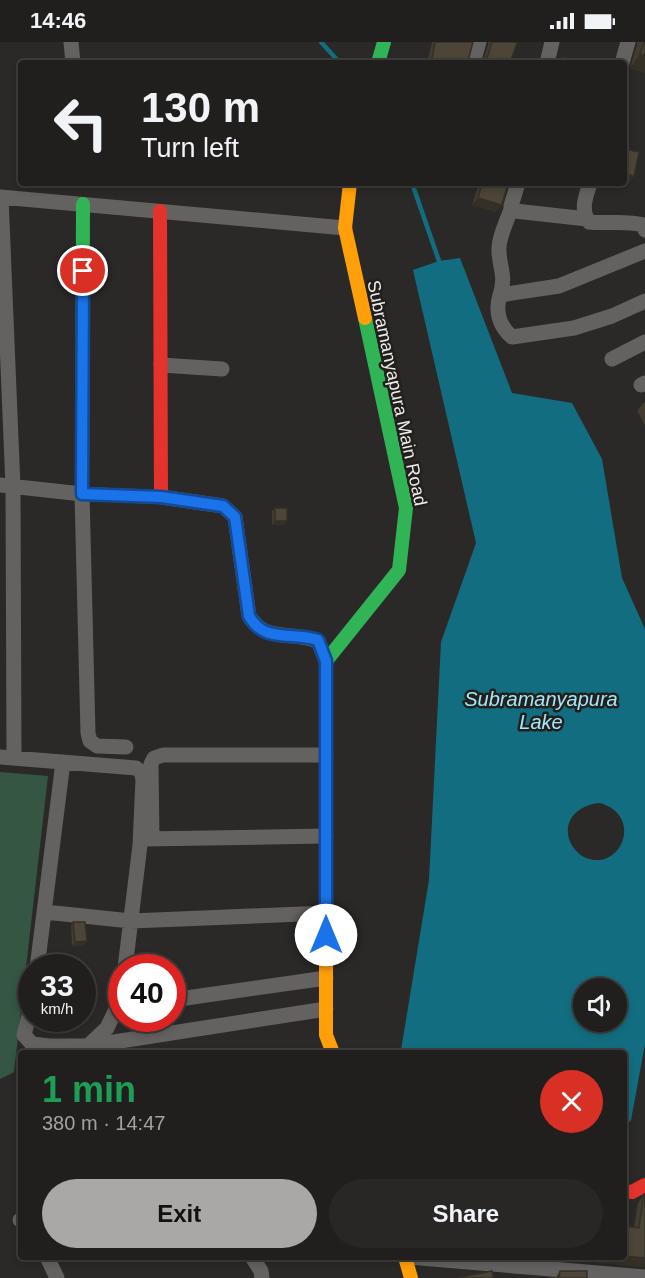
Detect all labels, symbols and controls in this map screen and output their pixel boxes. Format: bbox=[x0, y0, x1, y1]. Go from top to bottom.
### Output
text: 14:46 bbox=[30, 8, 86, 33]
icon: left bbox=[42, 84, 120, 162]
text: 130 m bbox=[141, 84, 260, 131]
text: Turn left bbox=[141, 133, 239, 163]
pin bbox=[57, 245, 108, 296]
icon: arrive bbox=[66, 254, 99, 287]
street label: Subramanyapura Main Road bbox=[363, 278, 431, 508]
water label: Subramanyapura Lake bbox=[464, 688, 618, 733]
position arrow bbox=[294, 903, 358, 967]
speed limit sign: 40 bbox=[108, 954, 186, 1032]
text: 33 bbox=[40, 969, 74, 1002]
map controls bbox=[573, 978, 627, 1032]
button: sound bbox=[573, 978, 627, 1032]
text: km/h bbox=[41, 1000, 73, 1017]
text: 1 min bbox=[42, 1069, 136, 1110]
button: close bbox=[540, 1070, 603, 1133]
text: 380 m · 14:47 bbox=[42, 1112, 165, 1134]
button: Exit bbox=[42, 1179, 317, 1248]
button: Share bbox=[329, 1179, 603, 1248]

